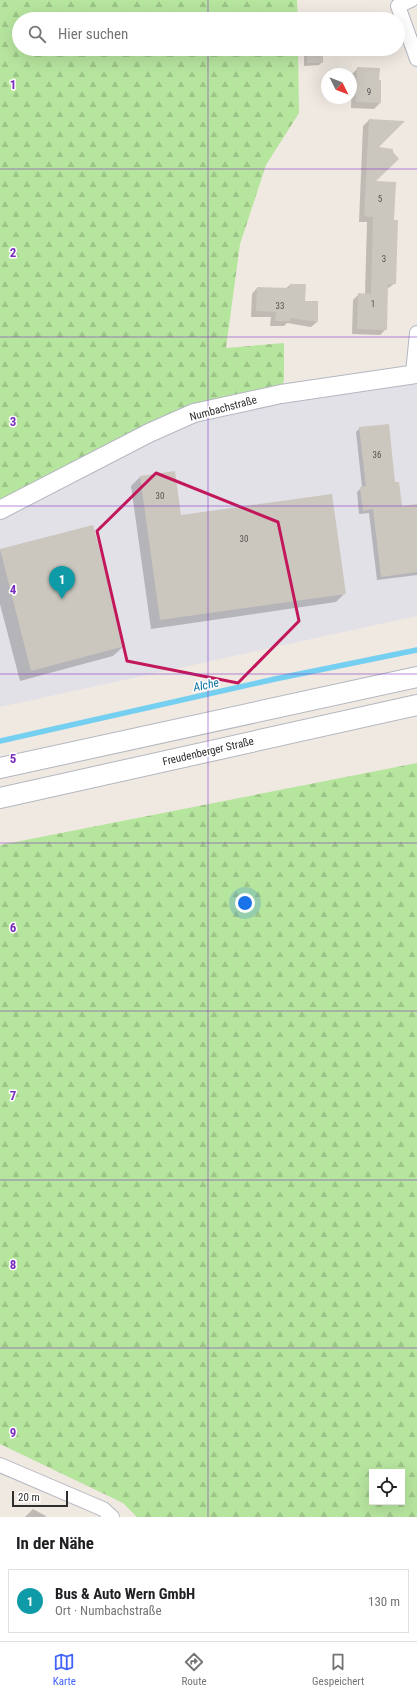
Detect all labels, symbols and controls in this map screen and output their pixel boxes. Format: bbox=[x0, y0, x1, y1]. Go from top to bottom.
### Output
search box bbox=[12, 12, 405, 56]
icon: search bbox=[26, 23, 48, 45]
text: Hier suchen bbox=[58, 25, 128, 43]
north arrow bbox=[321, 68, 357, 104]
text: 1 bbox=[10, 77, 16, 92]
house number: 9 bbox=[367, 87, 371, 97]
house number: 5 bbox=[378, 194, 383, 204]
text: 2 bbox=[10, 245, 17, 260]
house number: 3 bbox=[382, 254, 386, 264]
house number: 1 bbox=[371, 299, 375, 309]
house number: 33 bbox=[276, 301, 284, 311]
street label: Numbachstraße bbox=[188, 393, 258, 424]
text: 3 bbox=[10, 414, 16, 429]
house number: 36 bbox=[373, 450, 381, 460]
house number: 30 bbox=[156, 491, 164, 501]
house number: 30 bbox=[240, 534, 248, 544]
pin: 1 bbox=[49, 566, 75, 599]
text: 4 bbox=[10, 582, 17, 597]
water label: Alche bbox=[191, 675, 221, 695]
street label: Freudenberger Straße bbox=[161, 735, 255, 768]
text: 5 bbox=[10, 751, 17, 766]
your location bbox=[235, 893, 255, 913]
text: 6 bbox=[10, 920, 17, 935]
text: 7 bbox=[10, 1088, 17, 1103]
text: 8 bbox=[10, 1257, 16, 1272]
text: 9 bbox=[10, 1425, 16, 1440]
map controls bbox=[369, 1469, 405, 1505]
button: locate bbox=[369, 1469, 405, 1505]
scale bar bbox=[12, 1489, 68, 1508]
text: 20 m bbox=[18, 1491, 40, 1504]
text: In der Nähe bbox=[16, 1533, 94, 1553]
text: Bus & Auto Wern GmbH bbox=[55, 1585, 195, 1603]
text: 1 bbox=[27, 1594, 33, 1609]
text: 130 m bbox=[368, 1594, 400, 1609]
text: Ort · Numbachstraße bbox=[55, 1603, 162, 1618]
tab: Karte bbox=[53, 1651, 76, 1688]
tab: Route bbox=[181, 1651, 207, 1688]
tab: Gespeichert bbox=[312, 1651, 364, 1688]

